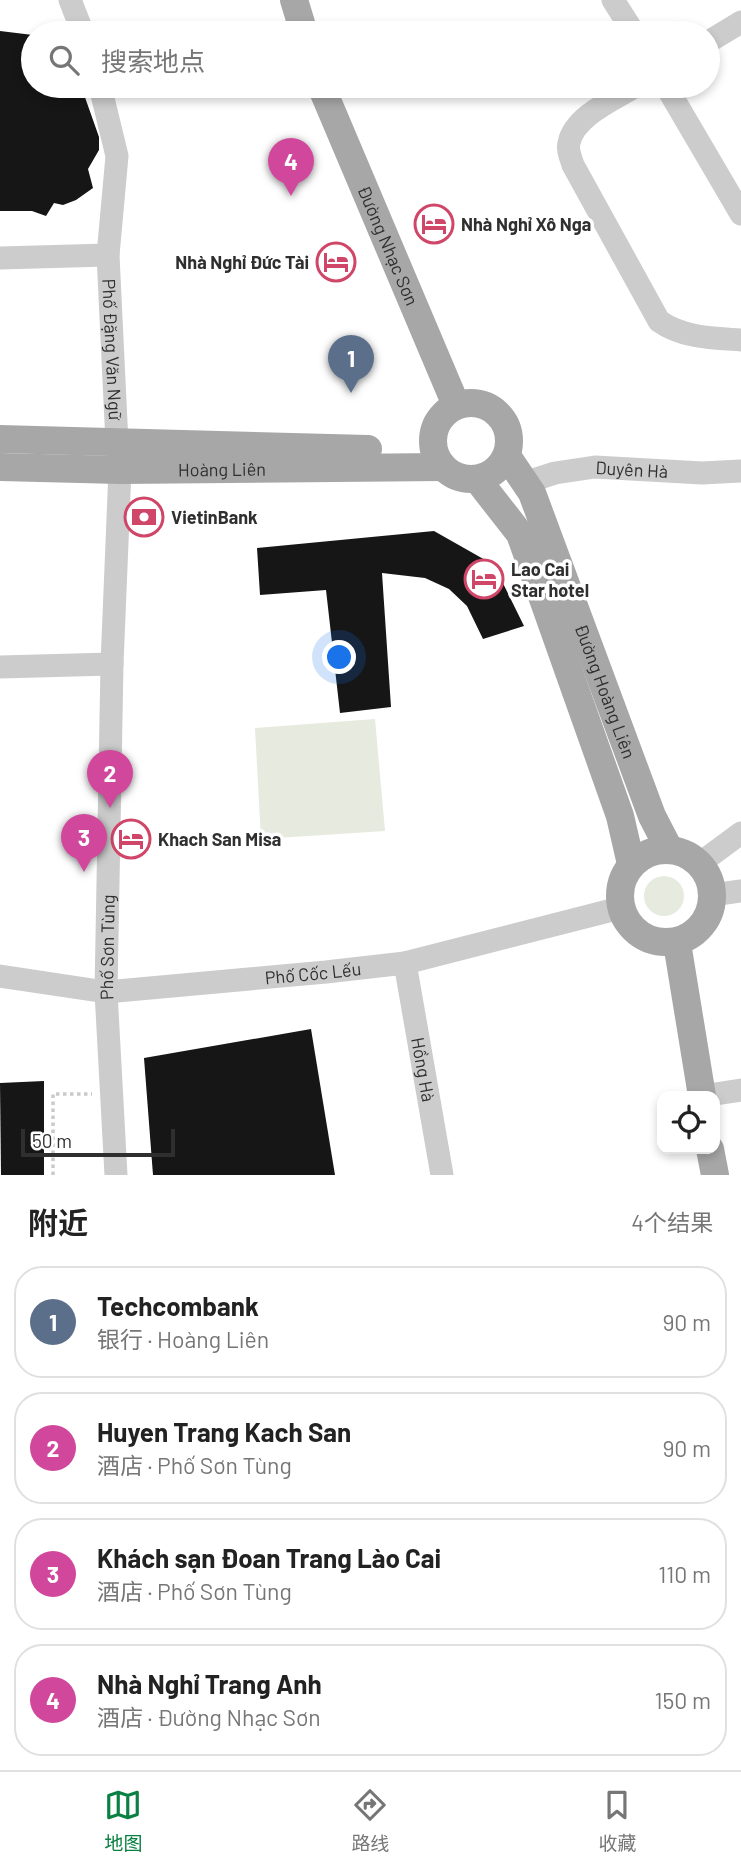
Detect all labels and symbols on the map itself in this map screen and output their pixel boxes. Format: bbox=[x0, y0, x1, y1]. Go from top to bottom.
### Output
pin: 4 bbox=[268, 138, 314, 196]
street label: Đường Nhạc Sơn bbox=[353, 182, 424, 309]
hotel icon: Nhà Nghỉ Xô Nga bbox=[413, 203, 455, 245]
place label: Nhà Nghỉ Xô Nga bbox=[461, 213, 591, 235]
hotel icon: Nhà Nghỉ Đức Tài bbox=[315, 241, 357, 283]
place label: Nhà Nghỉ Đức Tài bbox=[175, 251, 309, 273]
street label: Phố Đặng Văn Ngữ bbox=[98, 278, 127, 421]
pin: 1 bbox=[328, 335, 374, 393]
street label: Duyên Hà bbox=[595, 456, 669, 482]
street label: Hoàng Liên bbox=[178, 458, 266, 480]
bank icon: VietinBank bbox=[123, 496, 165, 538]
place label: VietinBank bbox=[171, 506, 258, 528]
hotel icon: Lao Cai Star hotel bbox=[463, 558, 505, 600]
place label: Lao Cai Star hotel bbox=[511, 558, 589, 601]
street label: Đường Hoàng Liên bbox=[571, 621, 641, 762]
your location bbox=[322, 640, 356, 674]
pin: 2 bbox=[87, 750, 133, 808]
pin: 3 bbox=[61, 814, 107, 872]
hotel icon: Khach San Misa bbox=[110, 818, 152, 860]
place label: Khach San Misa bbox=[158, 828, 281, 850]
street label: Phố Sơn Tùng bbox=[95, 894, 119, 1001]
street label: Phố Cốc Lếu bbox=[264, 957, 362, 989]
street label: Hồng Hà bbox=[407, 1035, 440, 1103]
scale bar bbox=[21, 1126, 175, 1158]

